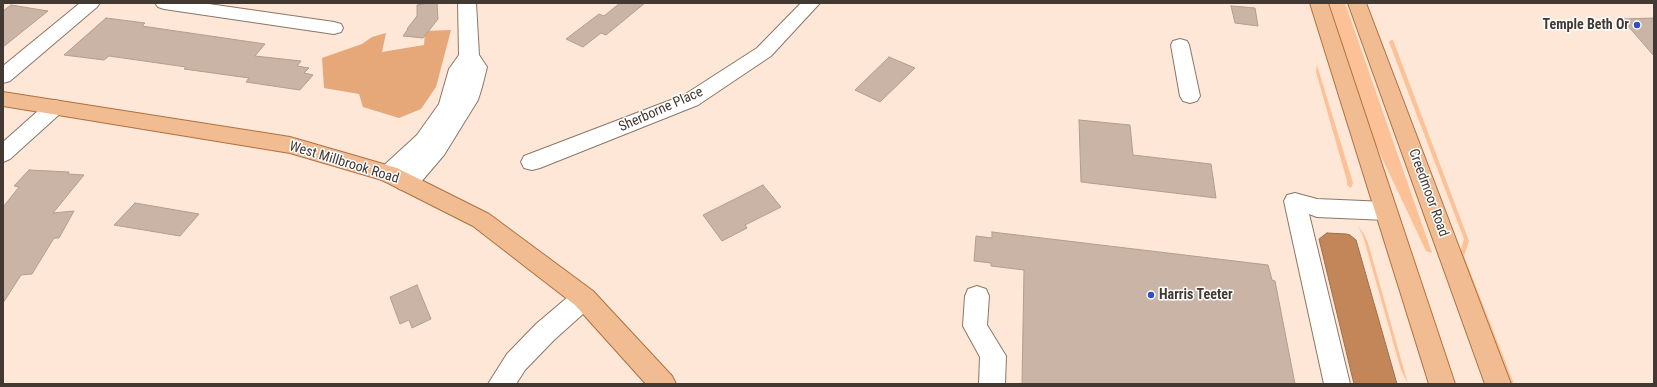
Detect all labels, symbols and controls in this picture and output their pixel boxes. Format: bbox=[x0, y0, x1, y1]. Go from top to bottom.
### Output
place label: Temple Beth Or bbox=[1543, 17, 1629, 33]
marker: Temple Beth Or bbox=[1632, 20, 1642, 30]
street label: Sherborne Place bbox=[616, 84, 706, 136]
street label: West Millbrook Road bbox=[287, 138, 401, 188]
street label: Creedmoor Road bbox=[1404, 147, 1452, 239]
place label: Harris Teeter bbox=[1159, 287, 1233, 303]
marker: Harris Teeter bbox=[1146, 290, 1156, 300]

